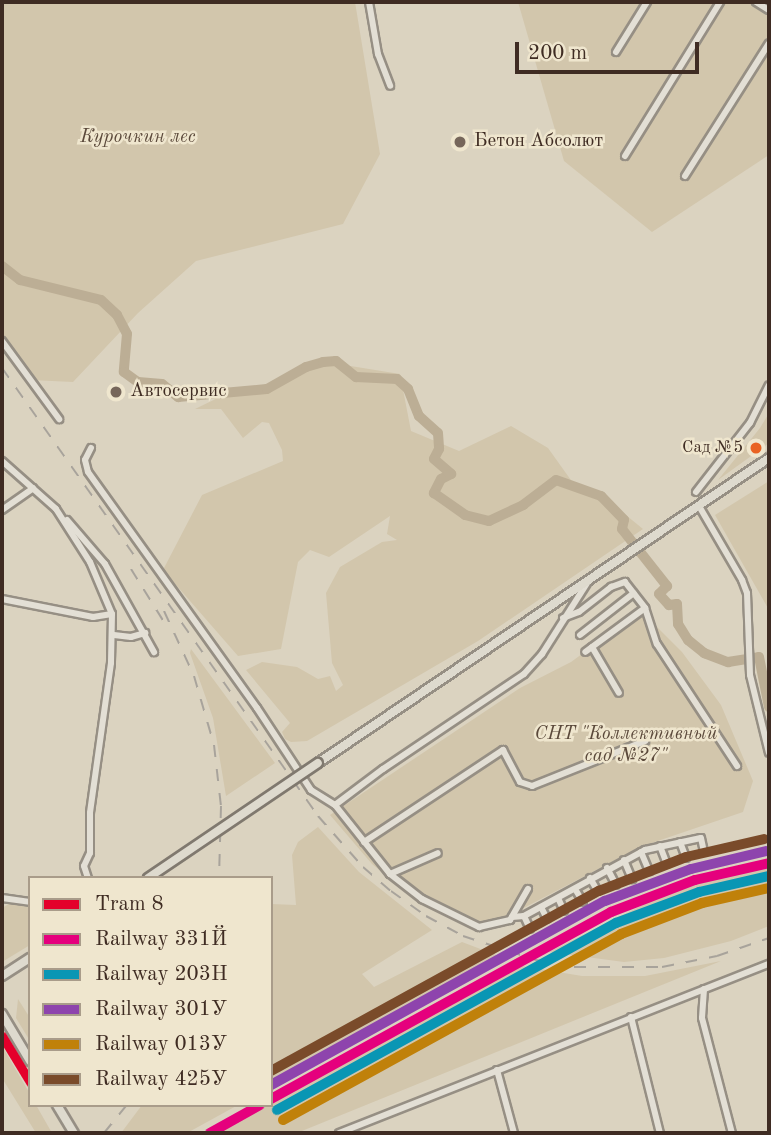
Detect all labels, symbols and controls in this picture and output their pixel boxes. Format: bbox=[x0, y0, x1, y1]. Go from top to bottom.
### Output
scale bar bbox=[519, 28, 703, 72]
text: 200 m bbox=[528, 43, 587, 64]
park label: Курочкин лес bbox=[80, 127, 196, 149]
place label: Бетон Абсолют bbox=[474, 131, 603, 153]
marker: Бетон Абсолют bbox=[452, 134, 468, 150]
place label: Автосервис bbox=[130, 381, 227, 403]
marker: Автосервис bbox=[108, 384, 124, 400]
place label: Сад №5 bbox=[682, 438, 743, 458]
marker: Сад №5 bbox=[749, 441, 763, 455]
park label: СНТ "Коллективный сад №27" bbox=[535, 724, 717, 768]
legend bbox=[28, 876, 273, 1107]
text: Tram 8 bbox=[95, 894, 164, 915]
text: Railway 331Й bbox=[95, 929, 227, 950]
text: Railway 203Н bbox=[95, 964, 228, 985]
text: Railway 301У bbox=[95, 999, 227, 1020]
text: Railway 013У bbox=[95, 1034, 227, 1055]
text: Railway 425У bbox=[95, 1069, 227, 1090]

